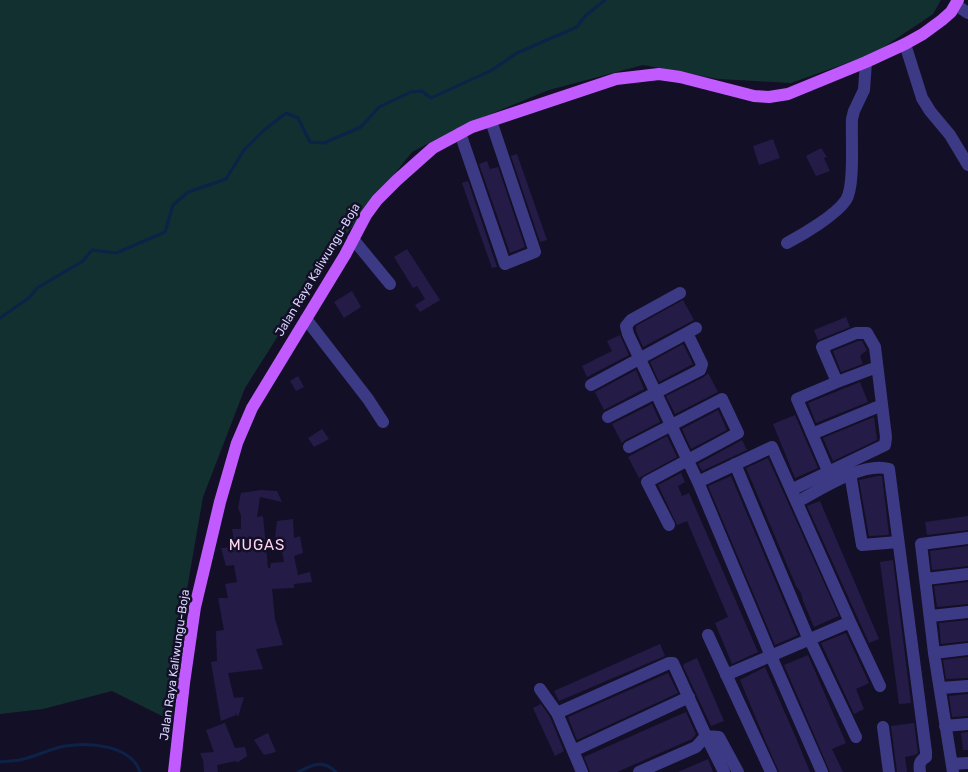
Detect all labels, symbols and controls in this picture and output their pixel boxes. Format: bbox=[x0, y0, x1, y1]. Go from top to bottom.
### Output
street label: Jalan Raya Kaliwungu-Boja bbox=[273, 201, 363, 339]
district label: MUGAS bbox=[228, 537, 286, 555]
street label: Jalan Raya Kaliwungu-Boja bbox=[157, 588, 193, 742]

